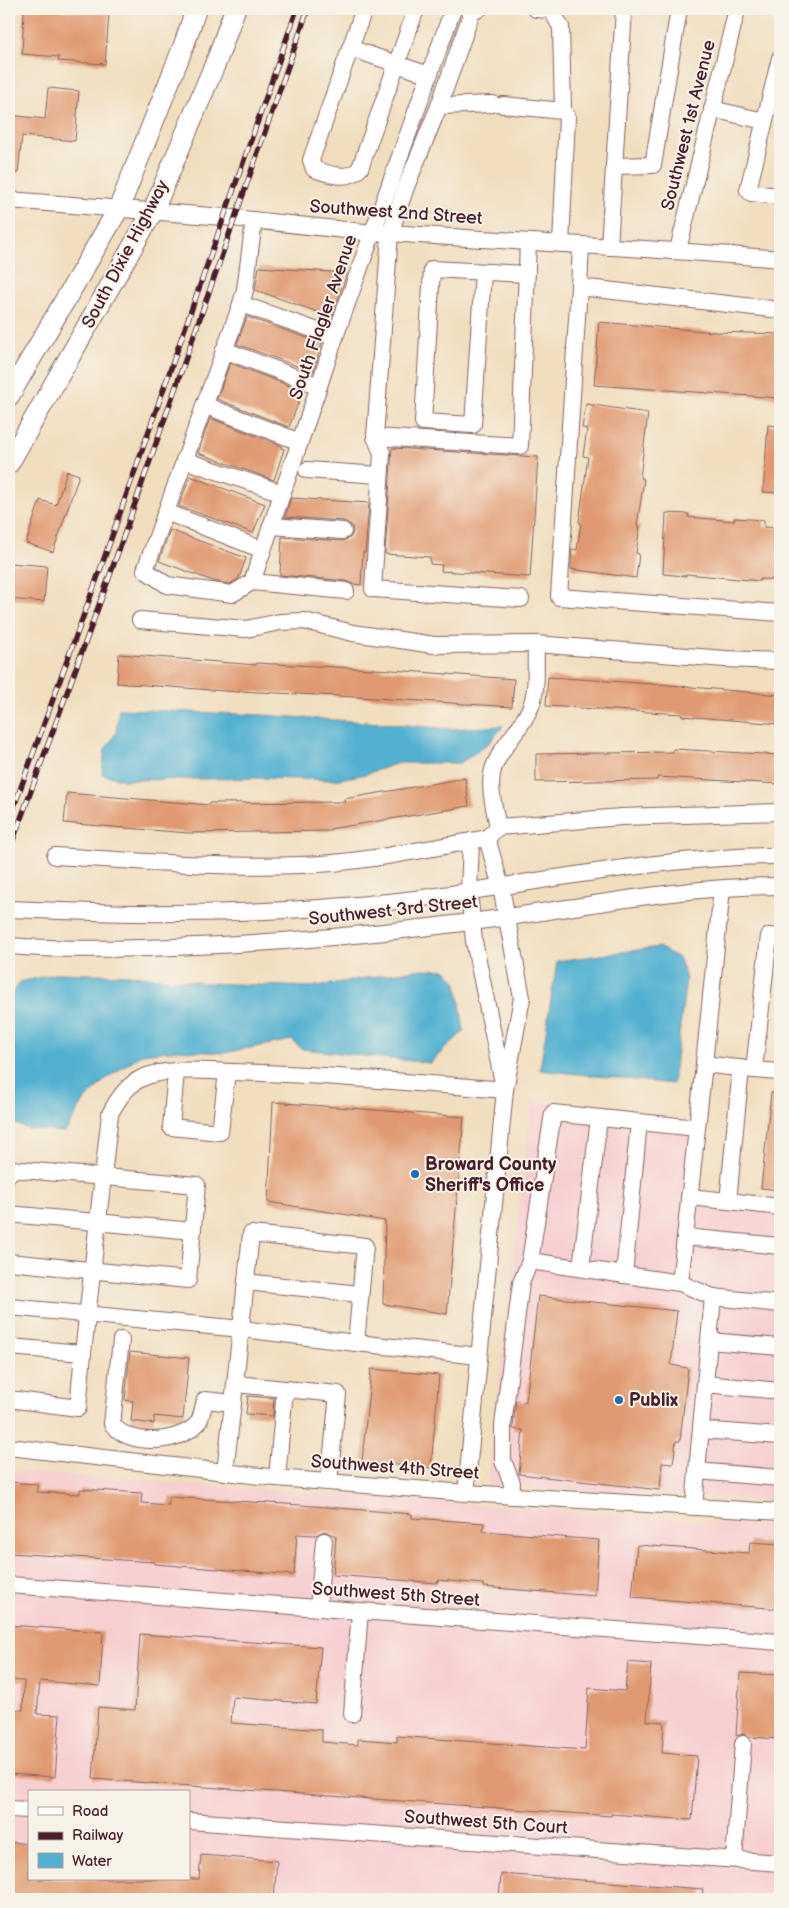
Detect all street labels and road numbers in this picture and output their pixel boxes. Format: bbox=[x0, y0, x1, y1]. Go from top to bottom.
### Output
street label: Southwest 1st Avenue bbox=[657, 37, 720, 213]
street label: South Dixie Highway bbox=[78, 176, 174, 332]
street label: Southwest 2nd Street bbox=[309, 196, 484, 229]
street label: South Flagler Avenue bbox=[285, 232, 362, 402]
street label: Southwest 3rd Street bbox=[308, 891, 479, 930]
street label: Southwest 4th Street bbox=[310, 1451, 480, 1484]
street label: Southwest 5th Street bbox=[311, 1578, 481, 1611]
street label: Southwest 5th Court bbox=[403, 1806, 569, 1839]

